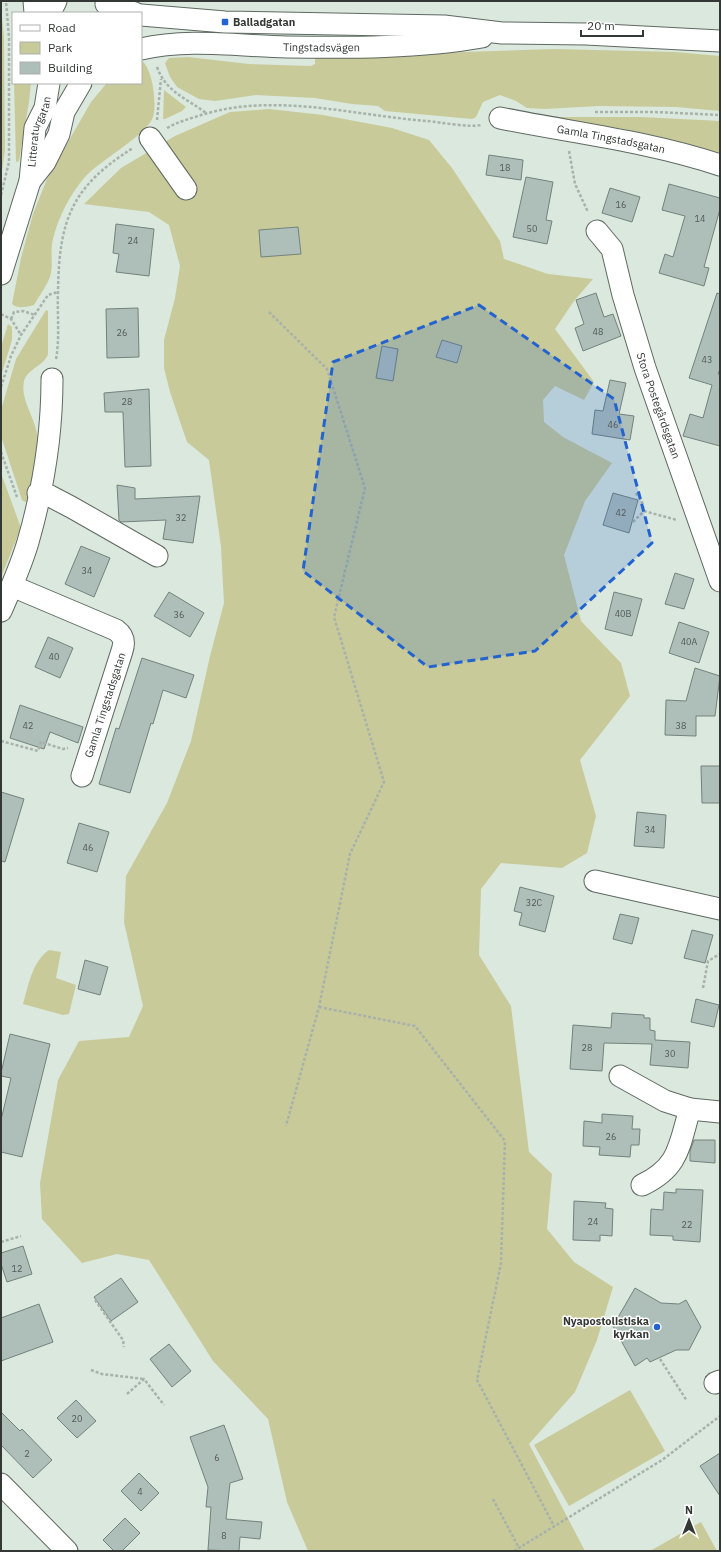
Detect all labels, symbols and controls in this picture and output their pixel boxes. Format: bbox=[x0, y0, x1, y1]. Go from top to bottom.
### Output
legend bbox=[12, 12, 142, 84]
scale bar bbox=[581, 12, 643, 38]
place label: Balladgatan bbox=[233, 15, 295, 29]
marker: Balladgatan bbox=[220, 17, 230, 27]
text: 20 m bbox=[587, 18, 615, 33]
text: Road bbox=[48, 20, 76, 35]
text: Park bbox=[48, 40, 73, 55]
street label: Tingstadsvägen bbox=[283, 40, 360, 54]
text: Building bbox=[48, 60, 93, 75]
street label: Litteraturgatan bbox=[24, 95, 54, 168]
street label: Gamla Tingstadsgatan bbox=[556, 122, 667, 156]
house number: 18 bbox=[500, 162, 510, 173]
house number: 16 bbox=[616, 199, 626, 210]
house number: 14 bbox=[695, 213, 705, 224]
house number: 50 bbox=[527, 223, 537, 234]
house number: 24 bbox=[128, 235, 138, 246]
house number: 48 bbox=[593, 326, 603, 337]
house number: 26 bbox=[117, 327, 127, 338]
street label: Stora Postegårdsgatan bbox=[634, 351, 683, 461]
house number: 43 bbox=[702, 354, 712, 365]
house number: 28 bbox=[122, 396, 132, 407]
house number: 46 bbox=[608, 419, 618, 430]
house number: 42 bbox=[616, 507, 626, 518]
house number: 32 bbox=[176, 512, 186, 523]
house number: 34 bbox=[82, 565, 92, 576]
house number: 40B bbox=[615, 608, 631, 619]
house number: 36 bbox=[174, 609, 184, 620]
house number: 40A bbox=[681, 636, 698, 647]
house number: 40 bbox=[49, 651, 59, 662]
street label: Gamla Tingstadsgatan bbox=[81, 651, 129, 759]
house number: 42 bbox=[23, 720, 33, 731]
house number: 38 bbox=[676, 720, 686, 731]
house number: 34 bbox=[645, 824, 655, 835]
house number: 46 bbox=[83, 842, 93, 853]
house number: 32C bbox=[526, 897, 543, 908]
house number: 28 bbox=[582, 1042, 592, 1053]
house number: 30 bbox=[665, 1048, 675, 1059]
house number: 26 bbox=[606, 1131, 616, 1142]
house number: 24 bbox=[588, 1216, 598, 1227]
house number: 22 bbox=[682, 1219, 692, 1230]
house number: 12 bbox=[12, 1263, 22, 1274]
place label: Nyapostolistiska kyrkan bbox=[563, 1314, 649, 1341]
marker: Nyapostolistiska kyrkan bbox=[652, 1322, 662, 1332]
house number: 20 bbox=[72, 1413, 82, 1424]
house number: 2 bbox=[24, 1448, 30, 1459]
house number: 6 bbox=[214, 1452, 220, 1463]
house number: 4 bbox=[137, 1486, 143, 1497]
north arrow bbox=[669, 1500, 709, 1540]
text: N bbox=[685, 1503, 693, 1517]
house number: 8 bbox=[221, 1530, 227, 1541]

